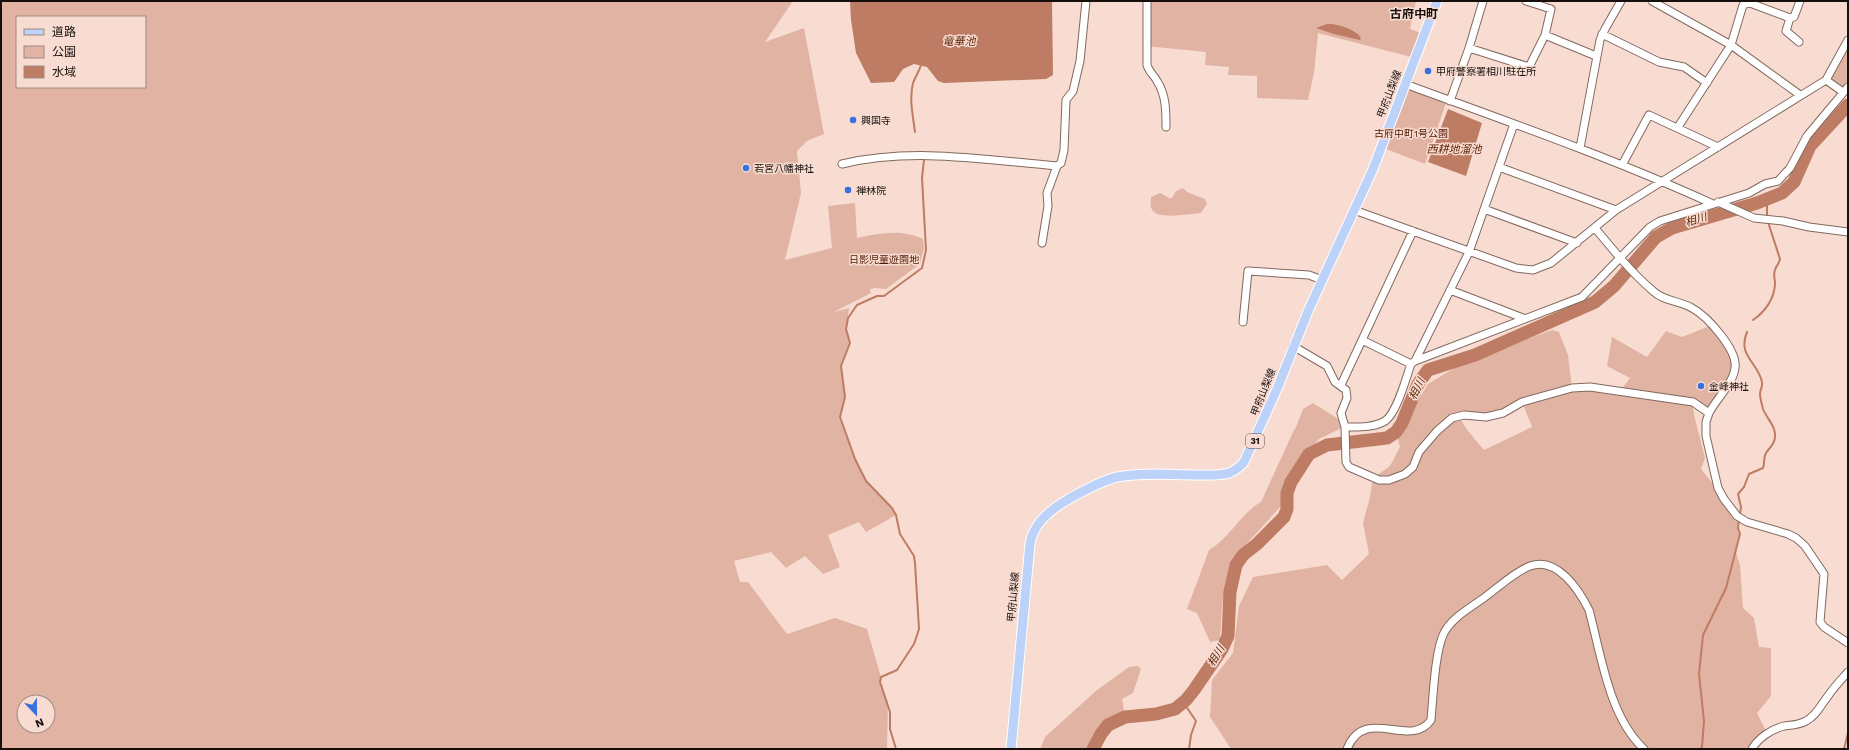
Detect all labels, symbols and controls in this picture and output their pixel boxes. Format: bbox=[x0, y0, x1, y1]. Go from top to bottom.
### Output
district label: 古府中町 bbox=[1390, 7, 1438, 21]
legend bbox=[16, 16, 146, 88]
text: 道路 bbox=[52, 25, 76, 39]
water label: 竜華池 bbox=[943, 35, 976, 48]
text: 公園 bbox=[52, 45, 76, 59]
text: 水域 bbox=[52, 65, 76, 79]
marker: 甲府警察署相川駐在所 bbox=[1423, 66, 1433, 76]
place label: 甲府警察署相川駐在所 bbox=[1436, 66, 1536, 77]
street label: 甲府山梨線 bbox=[1375, 69, 1403, 119]
marker: 興国寺 bbox=[848, 115, 858, 125]
place label: 興国寺 bbox=[861, 115, 891, 126]
park label: 古府中町1号公園 bbox=[1374, 128, 1448, 139]
water label: 西耕地溜池 bbox=[1427, 143, 1482, 156]
marker: 若宮八幡神社 bbox=[741, 163, 751, 173]
place label: 若宮八幡神社 bbox=[754, 163, 814, 174]
marker: 禅林院 bbox=[843, 185, 853, 195]
place label: 禅林院 bbox=[856, 185, 886, 196]
water label: 相川 bbox=[1684, 210, 1709, 229]
park label: 日影児童遊園地 bbox=[849, 254, 920, 265]
street label: 甲府山梨線 bbox=[1249, 367, 1277, 417]
water label: 相川 bbox=[1406, 375, 1428, 402]
marker: 金峰神社 bbox=[1696, 381, 1706, 391]
place label: 金峰神社 bbox=[1709, 381, 1749, 392]
road number: 31 bbox=[1246, 434, 1264, 448]
street label: 甲府山梨線 bbox=[1005, 572, 1021, 622]
water label: 相川 bbox=[1205, 642, 1228, 669]
north arrow bbox=[16, 694, 56, 734]
text: N bbox=[33, 715, 46, 730]

